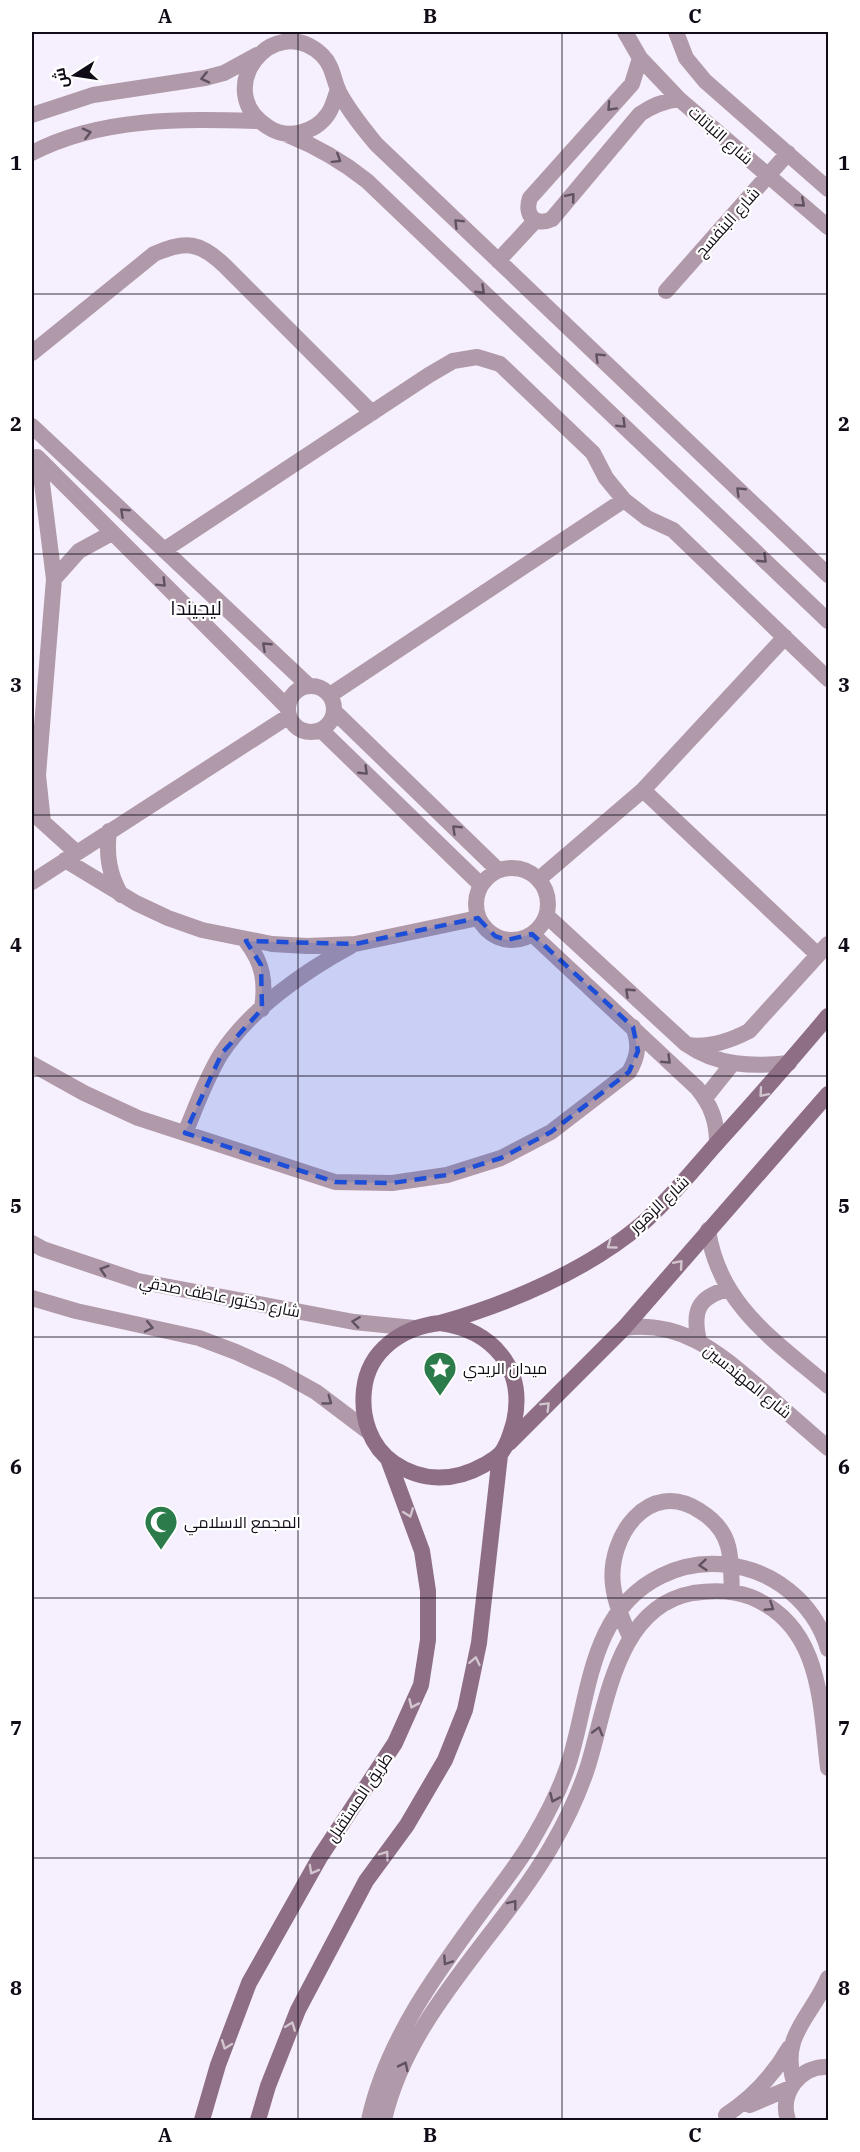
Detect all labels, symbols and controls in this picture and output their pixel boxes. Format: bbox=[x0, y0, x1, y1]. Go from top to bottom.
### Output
text: A bbox=[158, 2, 172, 29]
text: B bbox=[423, 2, 437, 29]
text: C bbox=[688, 2, 702, 29]
north arrow bbox=[45, 45, 105, 105]
text: ش bbox=[48, 66, 72, 90]
one-way arrow bbox=[200, 70, 210, 83]
one-way arrow bbox=[607, 100, 618, 110]
street label: شارع النباتات bbox=[683, 101, 757, 170]
one-way arrow bbox=[81, 128, 91, 141]
text: 1 bbox=[10, 149, 22, 176]
text: 1 bbox=[838, 149, 850, 176]
one-way arrow bbox=[331, 151, 341, 163]
street label: شارع البنفسج bbox=[691, 183, 765, 262]
one-way arrow bbox=[563, 193, 574, 204]
one-way arrow bbox=[794, 196, 805, 207]
one-way arrow bbox=[454, 219, 464, 230]
one-way arrow bbox=[474, 283, 484, 294]
one-way arrow bbox=[595, 353, 606, 364]
text: 2 bbox=[10, 410, 22, 437]
text: 2 bbox=[838, 410, 850, 437]
one-way arrow bbox=[615, 417, 626, 428]
one-way arrow bbox=[737, 488, 748, 499]
one-way arrow bbox=[120, 509, 131, 520]
one-way arrow bbox=[757, 552, 767, 563]
one-way arrow bbox=[155, 575, 166, 586]
district label: ليجيندا bbox=[170, 594, 222, 621]
one-way arrow bbox=[262, 642, 273, 653]
text: 3 bbox=[10, 671, 22, 698]
text: 3 bbox=[838, 671, 850, 698]
one-way arrow bbox=[356, 763, 367, 774]
one-way arrow bbox=[452, 826, 463, 837]
text: 4 bbox=[10, 931, 22, 958]
text: 4 bbox=[838, 931, 850, 958]
one-way arrow bbox=[625, 988, 636, 999]
one-way arrow bbox=[661, 1053, 671, 1064]
one-way arrow bbox=[759, 1086, 770, 1097]
street label: شارع الزهور bbox=[624, 1171, 694, 1239]
text: 5 bbox=[10, 1192, 22, 1219]
text: 5 bbox=[838, 1192, 850, 1219]
one-way arrow bbox=[607, 1238, 618, 1249]
one-way arrow bbox=[672, 1260, 683, 1271]
one-way arrow bbox=[99, 1264, 110, 1277]
street label: شارع دكتور عاطف صدقي bbox=[137, 1271, 302, 1325]
one-way arrow bbox=[351, 1316, 361, 1329]
one-way arrow bbox=[144, 1320, 154, 1333]
street label: شارع المهندسين bbox=[699, 1340, 796, 1424]
place icon: ميدان الريدي bbox=[422, 1350, 458, 1397]
place label: ميدان الريدي bbox=[463, 1358, 547, 1382]
one-way arrow bbox=[322, 1394, 333, 1405]
one-way arrow bbox=[538, 1403, 549, 1414]
text: 6 bbox=[10, 1453, 22, 1480]
text: 6 bbox=[838, 1453, 850, 1480]
mosque icon: المجمع الاسلامي bbox=[143, 1504, 179, 1551]
one-way arrow bbox=[402, 1507, 414, 1518]
place label: المجمع الاسلامي bbox=[184, 1512, 301, 1536]
one-way arrow bbox=[699, 1558, 708, 1571]
one-way arrow bbox=[763, 1600, 774, 1611]
one-way arrow bbox=[468, 1657, 481, 1667]
one-way arrow bbox=[408, 1697, 420, 1708]
text: 7 bbox=[10, 1714, 22, 1741]
text: 7 bbox=[838, 1714, 850, 1741]
one-way arrow bbox=[591, 1726, 603, 1737]
street label: طريق المستقبل bbox=[322, 1748, 397, 1846]
one-way arrow bbox=[549, 1792, 561, 1803]
one-way arrow bbox=[378, 1851, 389, 1862]
one-way arrow bbox=[308, 1864, 320, 1874]
one-way arrow bbox=[505, 1900, 516, 1911]
one-way arrow bbox=[443, 1954, 454, 1965]
text: 8 bbox=[10, 1974, 22, 2001]
text: 8 bbox=[838, 1974, 850, 2001]
one-way arrow bbox=[284, 2021, 297, 2032]
one-way arrow bbox=[221, 2038, 233, 2049]
one-way arrow bbox=[397, 2061, 408, 2072]
text: A bbox=[158, 2121, 172, 2148]
text: B bbox=[423, 2121, 437, 2148]
text: C bbox=[688, 2121, 702, 2148]

